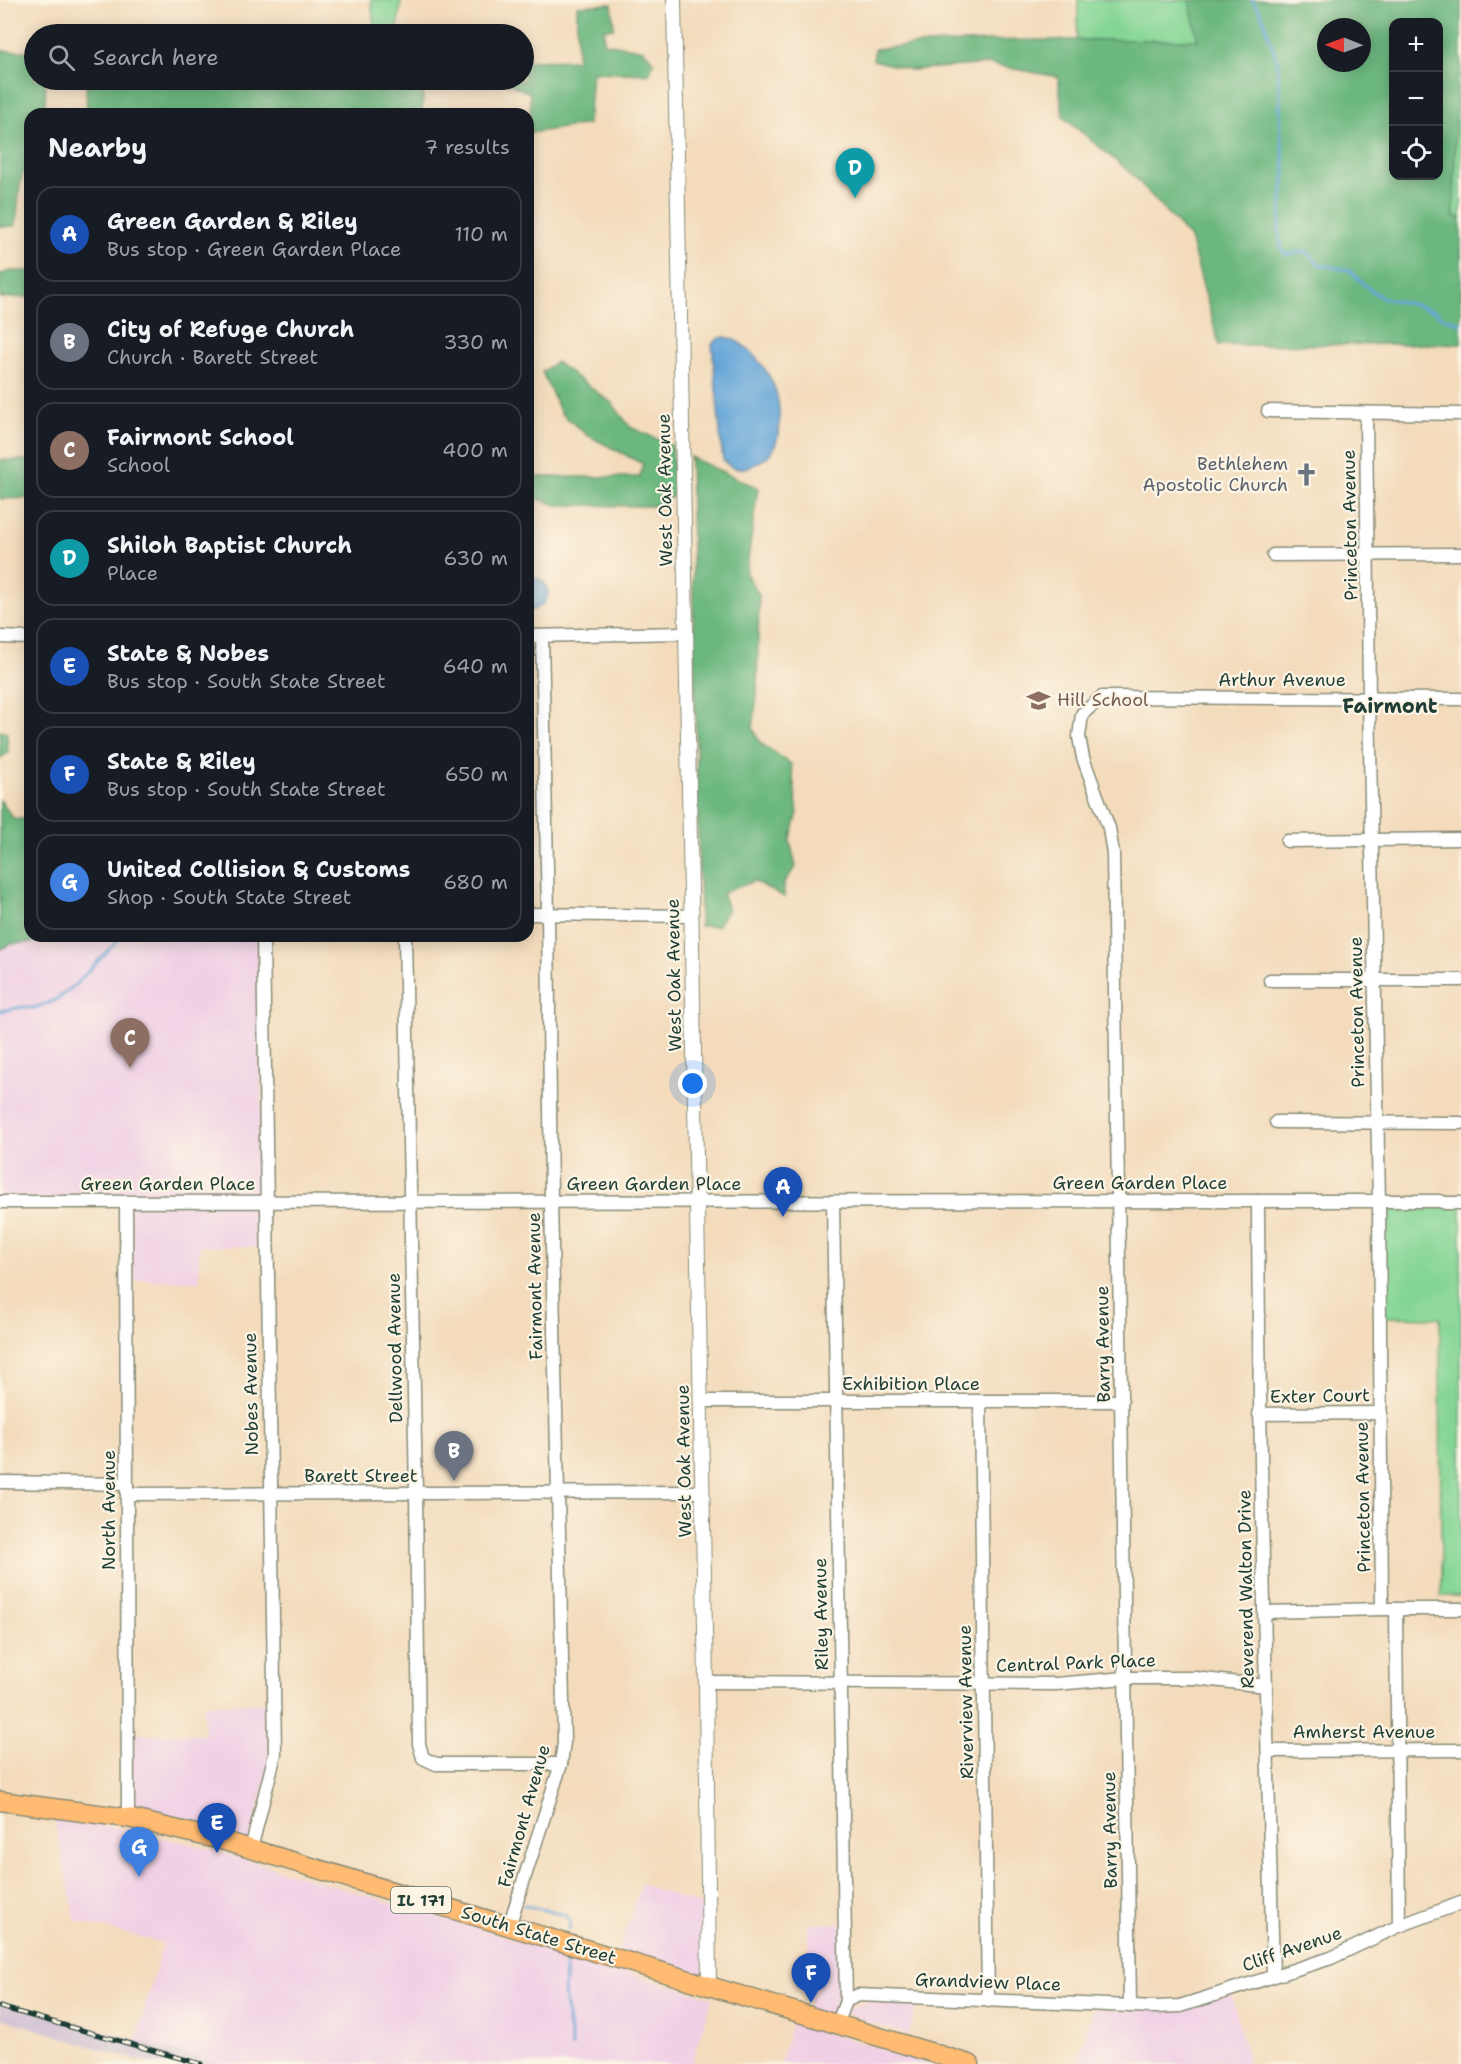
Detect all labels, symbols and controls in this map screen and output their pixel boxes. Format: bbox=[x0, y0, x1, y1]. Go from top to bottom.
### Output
north arrow bbox=[1317, 18, 1371, 72]
map controls bbox=[1389, 18, 1443, 180]
button: + bbox=[1389, 18, 1443, 72]
search box bbox=[24, 24, 534, 90]
icon: search bbox=[45, 41, 78, 74]
text: Search here bbox=[93, 43, 219, 72]
button: − bbox=[1389, 72, 1443, 126]
button: locate bbox=[1389, 126, 1443, 180]
text: Nearby bbox=[48, 130, 147, 165]
text: 7 results bbox=[424, 134, 510, 160]
pin: D bbox=[836, 148, 874, 198]
text: Green Garden & Riley bbox=[107, 207, 358, 236]
text: A bbox=[62, 221, 77, 247]
text: 110 m bbox=[454, 221, 508, 247]
text: Bus stop · Green Garden Place bbox=[107, 236, 401, 262]
text: City of Refuge Church bbox=[107, 315, 354, 344]
text: B bbox=[63, 329, 76, 355]
text: 330 m bbox=[444, 329, 508, 355]
text: Church · Barett Street bbox=[107, 344, 318, 370]
street label: West Oak Avenue bbox=[652, 413, 678, 567]
text: Fairmont School bbox=[107, 423, 294, 452]
text: C bbox=[63, 437, 76, 463]
text: 400 m bbox=[442, 437, 508, 463]
street label: Princeton Avenue bbox=[1337, 449, 1363, 601]
text: School bbox=[107, 452, 170, 478]
place label: Bethlehem Apostolic Church bbox=[1143, 452, 1288, 497]
church icon: Bethlehem Apostolic Church bbox=[1293, 461, 1319, 487]
text: Shiloh Baptist Church bbox=[107, 531, 352, 560]
text: D bbox=[62, 545, 77, 571]
text: 630 m bbox=[444, 545, 508, 571]
text: Place bbox=[107, 560, 158, 586]
text: State & Nobes bbox=[107, 639, 269, 668]
text: E bbox=[63, 653, 76, 679]
text: 640 m bbox=[443, 653, 508, 679]
text: Bus stop · South State Street bbox=[107, 668, 386, 694]
street label: Arthur Avenue bbox=[1218, 668, 1346, 692]
school or university icon: Hill School bbox=[1026, 687, 1052, 713]
place label: Hill School bbox=[1057, 688, 1149, 712]
district label: Fairmont bbox=[1342, 693, 1438, 719]
text: State & Riley bbox=[107, 747, 256, 776]
text: F bbox=[64, 761, 75, 787]
text: 650 m bbox=[445, 761, 508, 787]
text: Bus stop · South State Street bbox=[107, 776, 386, 802]
text: United Collision & Customs bbox=[107, 855, 410, 884]
text: G bbox=[61, 869, 78, 895]
text: 680 m bbox=[443, 869, 508, 895]
text: Shop · South State Street bbox=[107, 884, 352, 910]
street label: West Oak Avenue bbox=[661, 898, 687, 1052]
street label: Princeton Avenue bbox=[1344, 936, 1370, 1088]
pin: C bbox=[110, 1018, 150, 1068]
your location bbox=[678, 1069, 707, 1098]
pin: A bbox=[764, 1168, 802, 1217]
street label: Green Garden Place bbox=[1053, 1171, 1227, 1195]
street label: Green Garden Place bbox=[81, 1172, 255, 1196]
street label: Green Garden Place bbox=[567, 1172, 741, 1196]
street label: Fairmont Avenue bbox=[522, 1212, 548, 1360]
street label: Dellwood Avenue bbox=[382, 1273, 408, 1423]
street label: Barry Avenue bbox=[1090, 1285, 1116, 1403]
street label: Nobes Avenue bbox=[238, 1332, 264, 1456]
street label: Exhibition Place bbox=[842, 1372, 980, 1396]
street label: Exter Court bbox=[1270, 1383, 1370, 1409]
street label: West Oak Avenue bbox=[671, 1384, 697, 1538]
street label: Princeton Avenue bbox=[1350, 1421, 1376, 1573]
pin: B bbox=[434, 1432, 474, 1481]
street label: North Avenue bbox=[97, 1450, 121, 1570]
street label: Barett Street bbox=[304, 1464, 418, 1488]
street label: Reverend Walton Drive bbox=[1232, 1489, 1260, 1689]
street label: Riley Avenue bbox=[808, 1558, 834, 1670]
street label: Riverview Avenue bbox=[953, 1625, 979, 1779]
street label: Central Park Place bbox=[996, 1648, 1156, 1678]
street label: Amherst Avenue bbox=[1292, 1720, 1436, 1744]
street label: Fairmont Avenue bbox=[492, 1742, 556, 1890]
street label: Barry Avenue bbox=[1097, 1771, 1123, 1889]
pin: E bbox=[198, 1804, 236, 1853]
pin: G bbox=[120, 1828, 158, 1877]
road number: IL 171 bbox=[391, 1887, 451, 1913]
street label: South State Street bbox=[459, 1900, 620, 1970]
street label: Cliff Avenue bbox=[1239, 1921, 1345, 1977]
pin: F bbox=[792, 1954, 830, 2003]
street label: Grandview Place bbox=[915, 1967, 1061, 1997]

